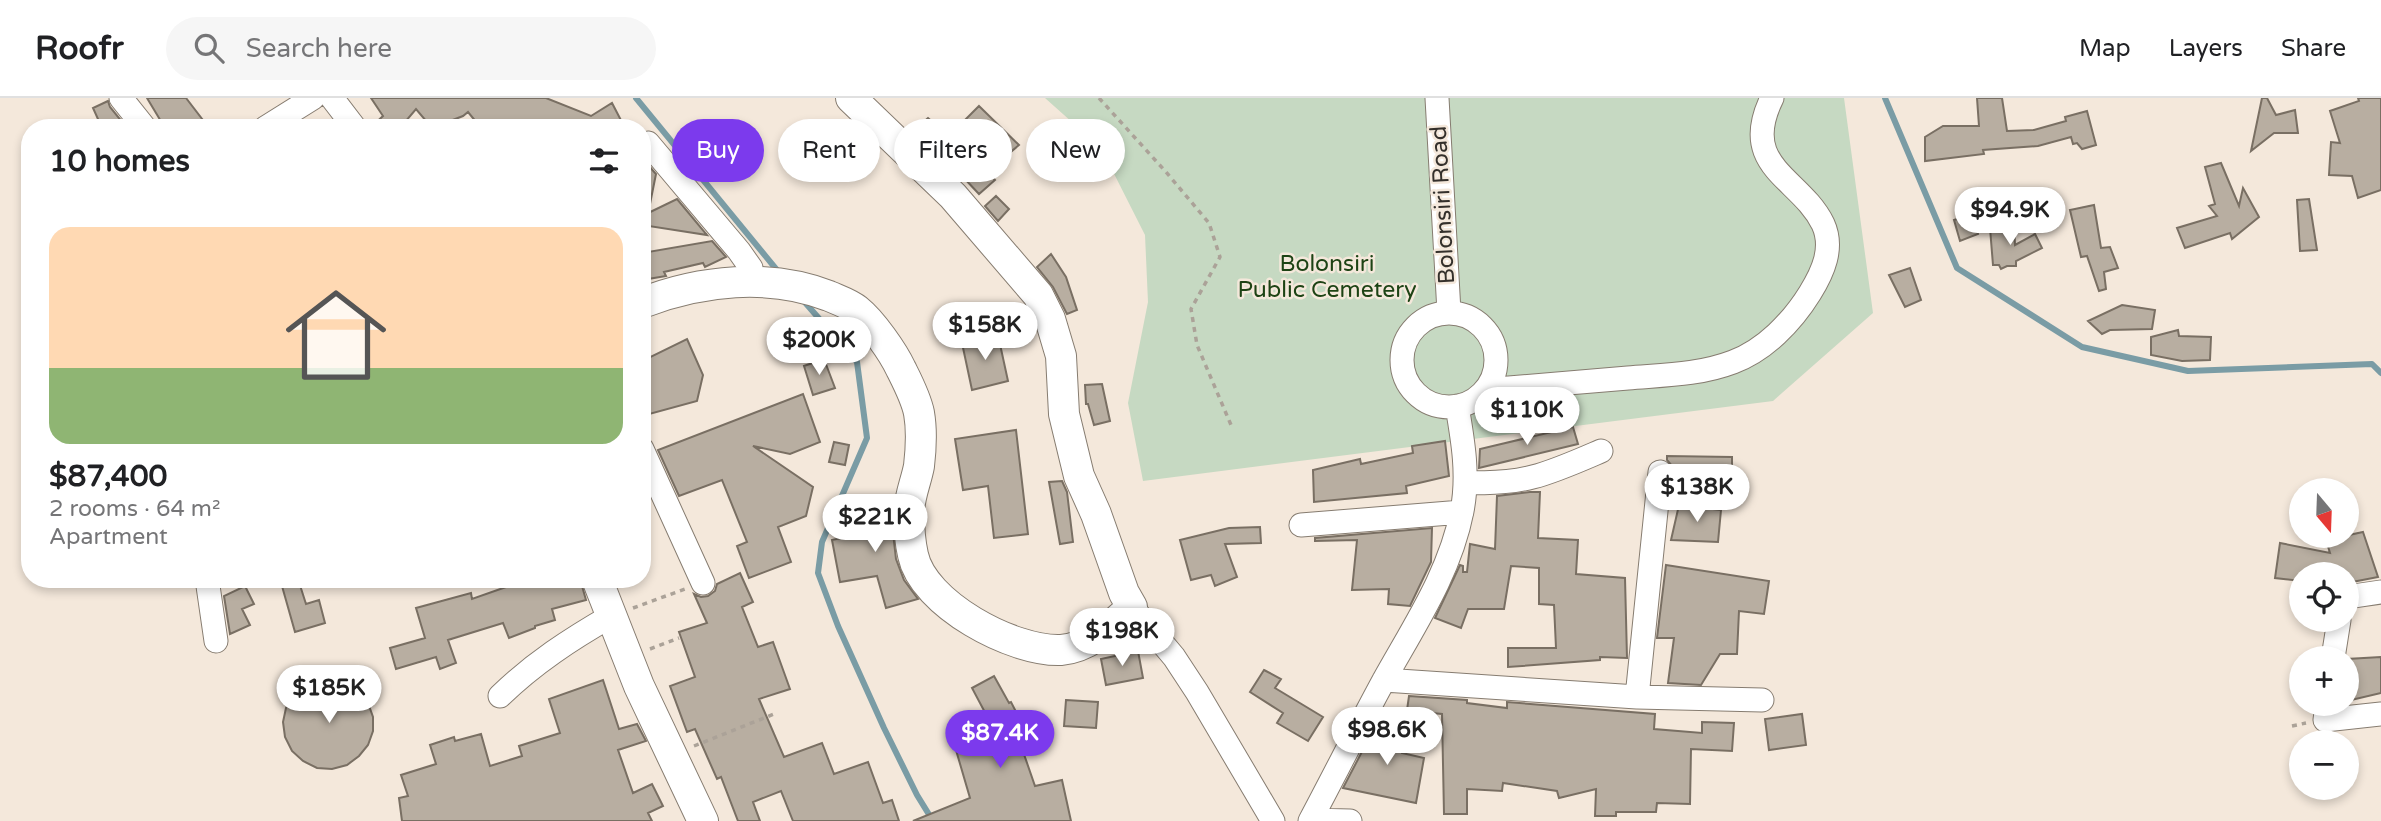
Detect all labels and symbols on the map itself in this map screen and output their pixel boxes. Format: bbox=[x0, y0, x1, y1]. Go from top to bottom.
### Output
street label: Bolonsiri Road bbox=[1425, 125, 1461, 285]
pin: $94.9K bbox=[1953, 188, 2067, 247]
park label: Bolonsiri Public Cemetery bbox=[1237, 250, 1417, 304]
pin: $158K bbox=[936, 302, 1034, 362]
pin: $200K bbox=[770, 317, 868, 377]
pin: $110K bbox=[1478, 388, 1576, 447]
pin: $138K bbox=[1648, 464, 1746, 524]
north arrow bbox=[2289, 478, 2359, 548]
pin: $221K bbox=[826, 494, 924, 554]
pin: $198K bbox=[1073, 608, 1171, 668]
pin: $185K bbox=[280, 666, 378, 725]
pin: $98.6K bbox=[1330, 708, 1444, 767]
pin: $87.4K bbox=[943, 710, 1057, 770]

